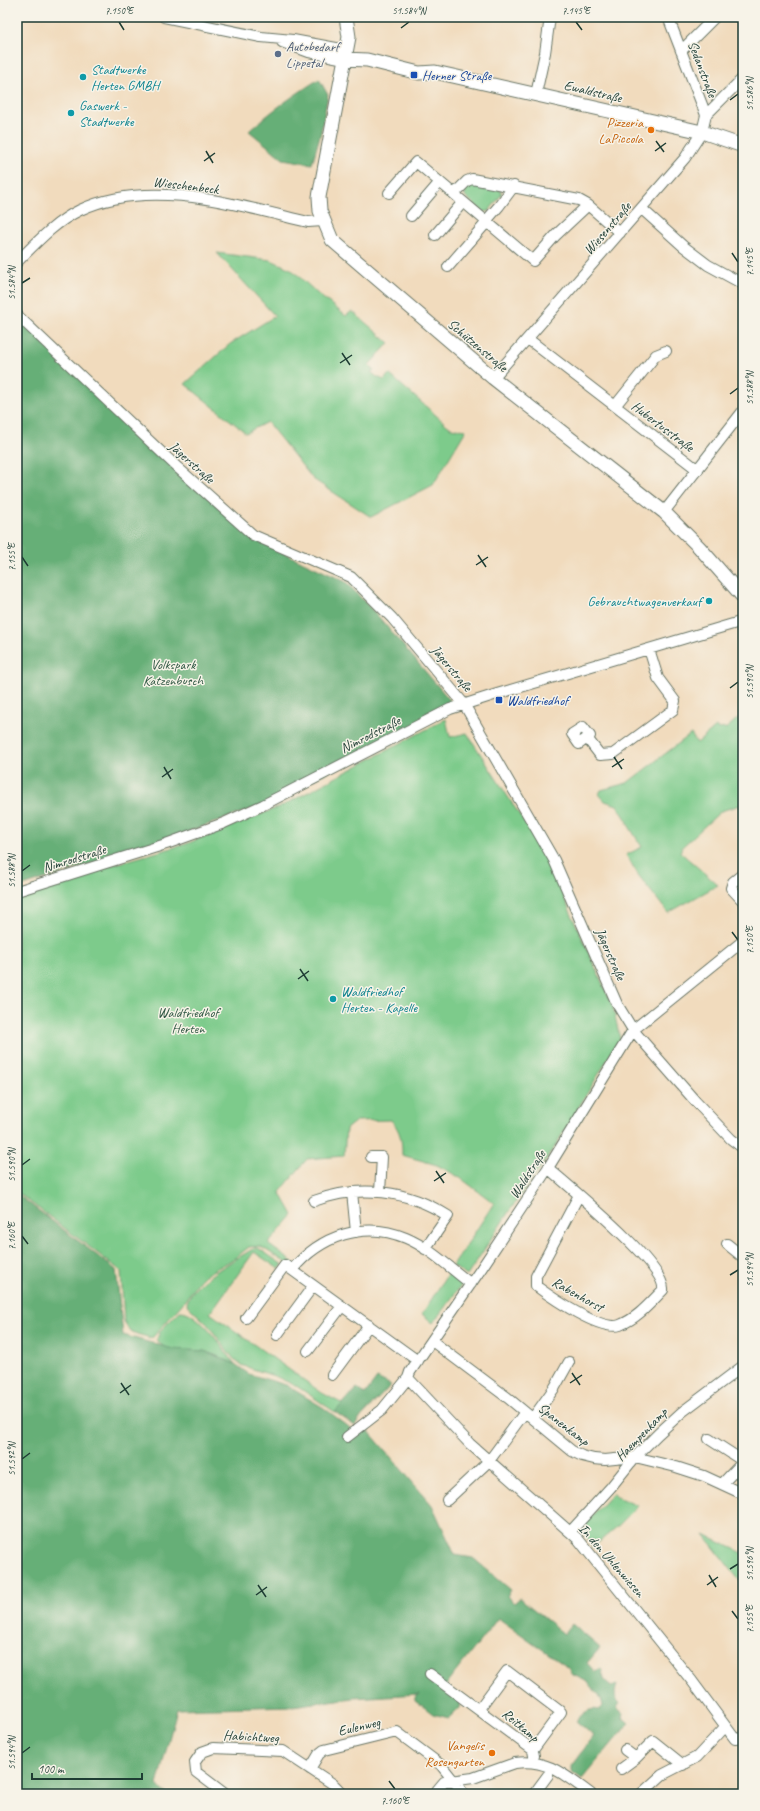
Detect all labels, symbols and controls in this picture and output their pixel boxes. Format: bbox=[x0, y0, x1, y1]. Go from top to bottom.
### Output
text: 7.150°E bbox=[105, 4, 135, 17]
text: 51.584°N bbox=[392, 4, 428, 17]
text: 7.145°E bbox=[562, 4, 592, 17]
place label: Autobedarf Lippetal bbox=[286, 38, 342, 71]
street label: Sedanstraße bbox=[684, 39, 722, 101]
marker: Autobedarf Lippetal bbox=[273, 49, 283, 59]
place label: Stadtwerke Herten GMBH bbox=[91, 61, 161, 94]
place label: Herner Straße bbox=[422, 67, 493, 84]
marker: Herner Straße bbox=[409, 70, 419, 80]
marker: Stadtwerke Herten GMBH bbox=[78, 72, 88, 82]
text: 51.586°N bbox=[743, 75, 756, 111]
street label: Ewaldstraße bbox=[562, 77, 625, 107]
place label: Gaswerk - Stadtwerke bbox=[79, 97, 135, 130]
marker: Gaswerk - Stadtwerke bbox=[66, 108, 76, 118]
place label: Pizzeria LaPiccola bbox=[598, 114, 644, 147]
marker: Pizzeria LaPiccola bbox=[646, 125, 656, 135]
street label: Wieschenbeck bbox=[152, 173, 221, 198]
street label: Wiesenstraße bbox=[580, 198, 636, 258]
text: 7.145°E bbox=[743, 246, 756, 276]
text: 51.584°N bbox=[5, 264, 18, 300]
street label: Schützenstraße bbox=[444, 315, 512, 376]
text: 51.588°N bbox=[743, 369, 756, 405]
street label: Hubertusstraße bbox=[628, 397, 698, 456]
street label: Jägerstraße bbox=[165, 437, 219, 488]
text: 7.155°E bbox=[5, 541, 18, 571]
place label: Gebrauchtwagenverkauf bbox=[587, 593, 705, 610]
marker: Gebrauchtwagenverkauf bbox=[704, 596, 714, 606]
street label: Jägerstraße bbox=[427, 641, 477, 696]
park label: Volkspark Katzenbusch bbox=[143, 656, 205, 689]
text: 51.590°N bbox=[743, 663, 756, 699]
place label: Waldfriedhof bbox=[507, 692, 571, 709]
marker: Waldfriedhof bbox=[494, 695, 504, 705]
street label: Nimrodstraße bbox=[337, 711, 404, 757]
street label: Nimrodstraße bbox=[41, 840, 109, 876]
text: 51.588°N bbox=[5, 852, 18, 888]
text: 7.150°E bbox=[743, 924, 756, 954]
street label: Jägerstraße bbox=[591, 925, 630, 984]
place label: Waldfriedhof Herten - Kapelle bbox=[341, 983, 418, 1016]
marker: Waldfriedhof Herten - Kapelle bbox=[328, 994, 338, 1004]
park label: Waldfriedhof Herten bbox=[157, 1004, 222, 1037]
text: 51.590°N bbox=[5, 1146, 18, 1182]
street label: Waldstraße bbox=[506, 1146, 550, 1202]
text: 7.160°E bbox=[5, 1220, 18, 1250]
text: 51.594°N bbox=[743, 1251, 756, 1287]
street label: Rabenhorst bbox=[549, 1273, 609, 1317]
street label: Spanenkamp bbox=[535, 1399, 593, 1450]
street label: Haempenkamp bbox=[612, 1404, 671, 1465]
text: 51.592°N bbox=[5, 1440, 18, 1476]
street label: In den Uhlenwiesen bbox=[575, 1520, 649, 1601]
text: 51.596°N bbox=[743, 1545, 756, 1581]
text: 7.155°E bbox=[743, 1603, 756, 1633]
street label: Reitkamp bbox=[499, 1705, 543, 1746]
street label: Eulenweg bbox=[336, 1713, 383, 1740]
street label: Habichtweg bbox=[223, 1727, 280, 1746]
text: 51.594°N bbox=[5, 1734, 18, 1770]
place label: Vangelis Rosengarten bbox=[425, 1737, 485, 1770]
marker: Vangelis Rosengarten bbox=[487, 1748, 497, 1758]
scale bar bbox=[32, 1755, 142, 1781]
text: 100 m bbox=[38, 1761, 65, 1777]
text: 7.160°E bbox=[381, 1794, 411, 1807]

